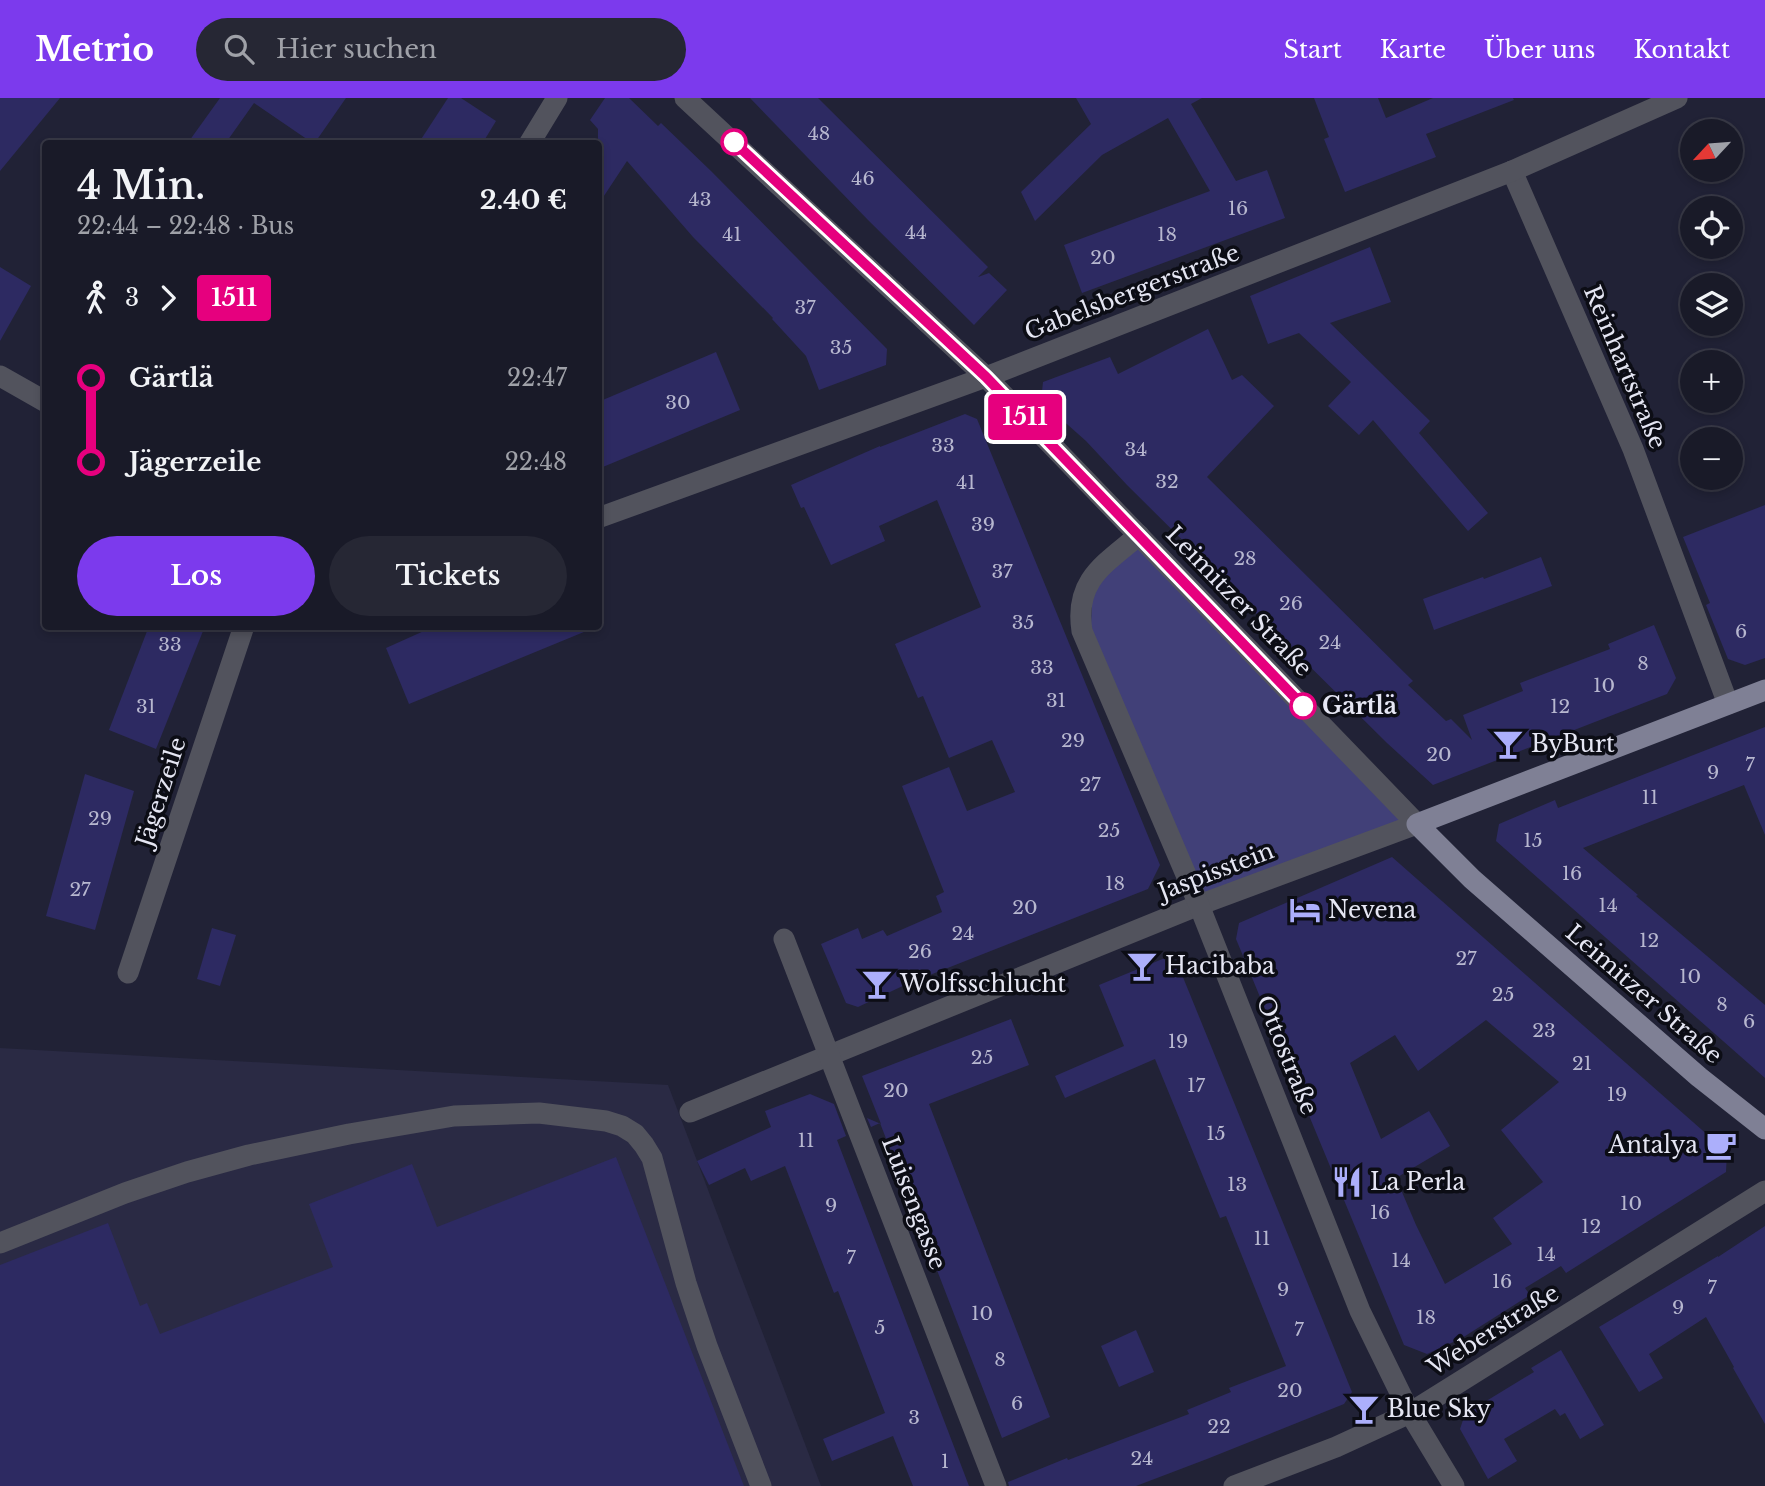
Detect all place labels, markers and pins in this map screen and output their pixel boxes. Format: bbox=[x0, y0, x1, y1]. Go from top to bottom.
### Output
unlabelled marker bbox=[721, 129, 747, 155]
place label: Gärtlä bbox=[1322, 692, 1397, 720]
marker: Gärtlä bbox=[1290, 693, 1316, 719]
bar icon: ByBurt bbox=[1491, 727, 1525, 761]
place label: ByBurt bbox=[1531, 730, 1615, 758]
hotel icon: Nevena bbox=[1288, 893, 1322, 927]
place label: Nevena bbox=[1328, 896, 1417, 924]
bar icon: Hacibaba bbox=[1125, 949, 1159, 983]
place label: Hacibaba bbox=[1165, 952, 1275, 980]
bar icon: Wolfsschlucht bbox=[860, 967, 894, 1001]
place label: Wolfsschlucht bbox=[899, 970, 1066, 998]
cafe icon: Antalya bbox=[1704, 1128, 1738, 1162]
place label: Antalya bbox=[1607, 1131, 1698, 1159]
restaurant icon: La Perla bbox=[1330, 1165, 1364, 1199]
place label: La Perla bbox=[1370, 1168, 1466, 1196]
bar icon: Blue Sky bbox=[1347, 1392, 1381, 1426]
place label: Blue Sky bbox=[1387, 1395, 1491, 1423]

